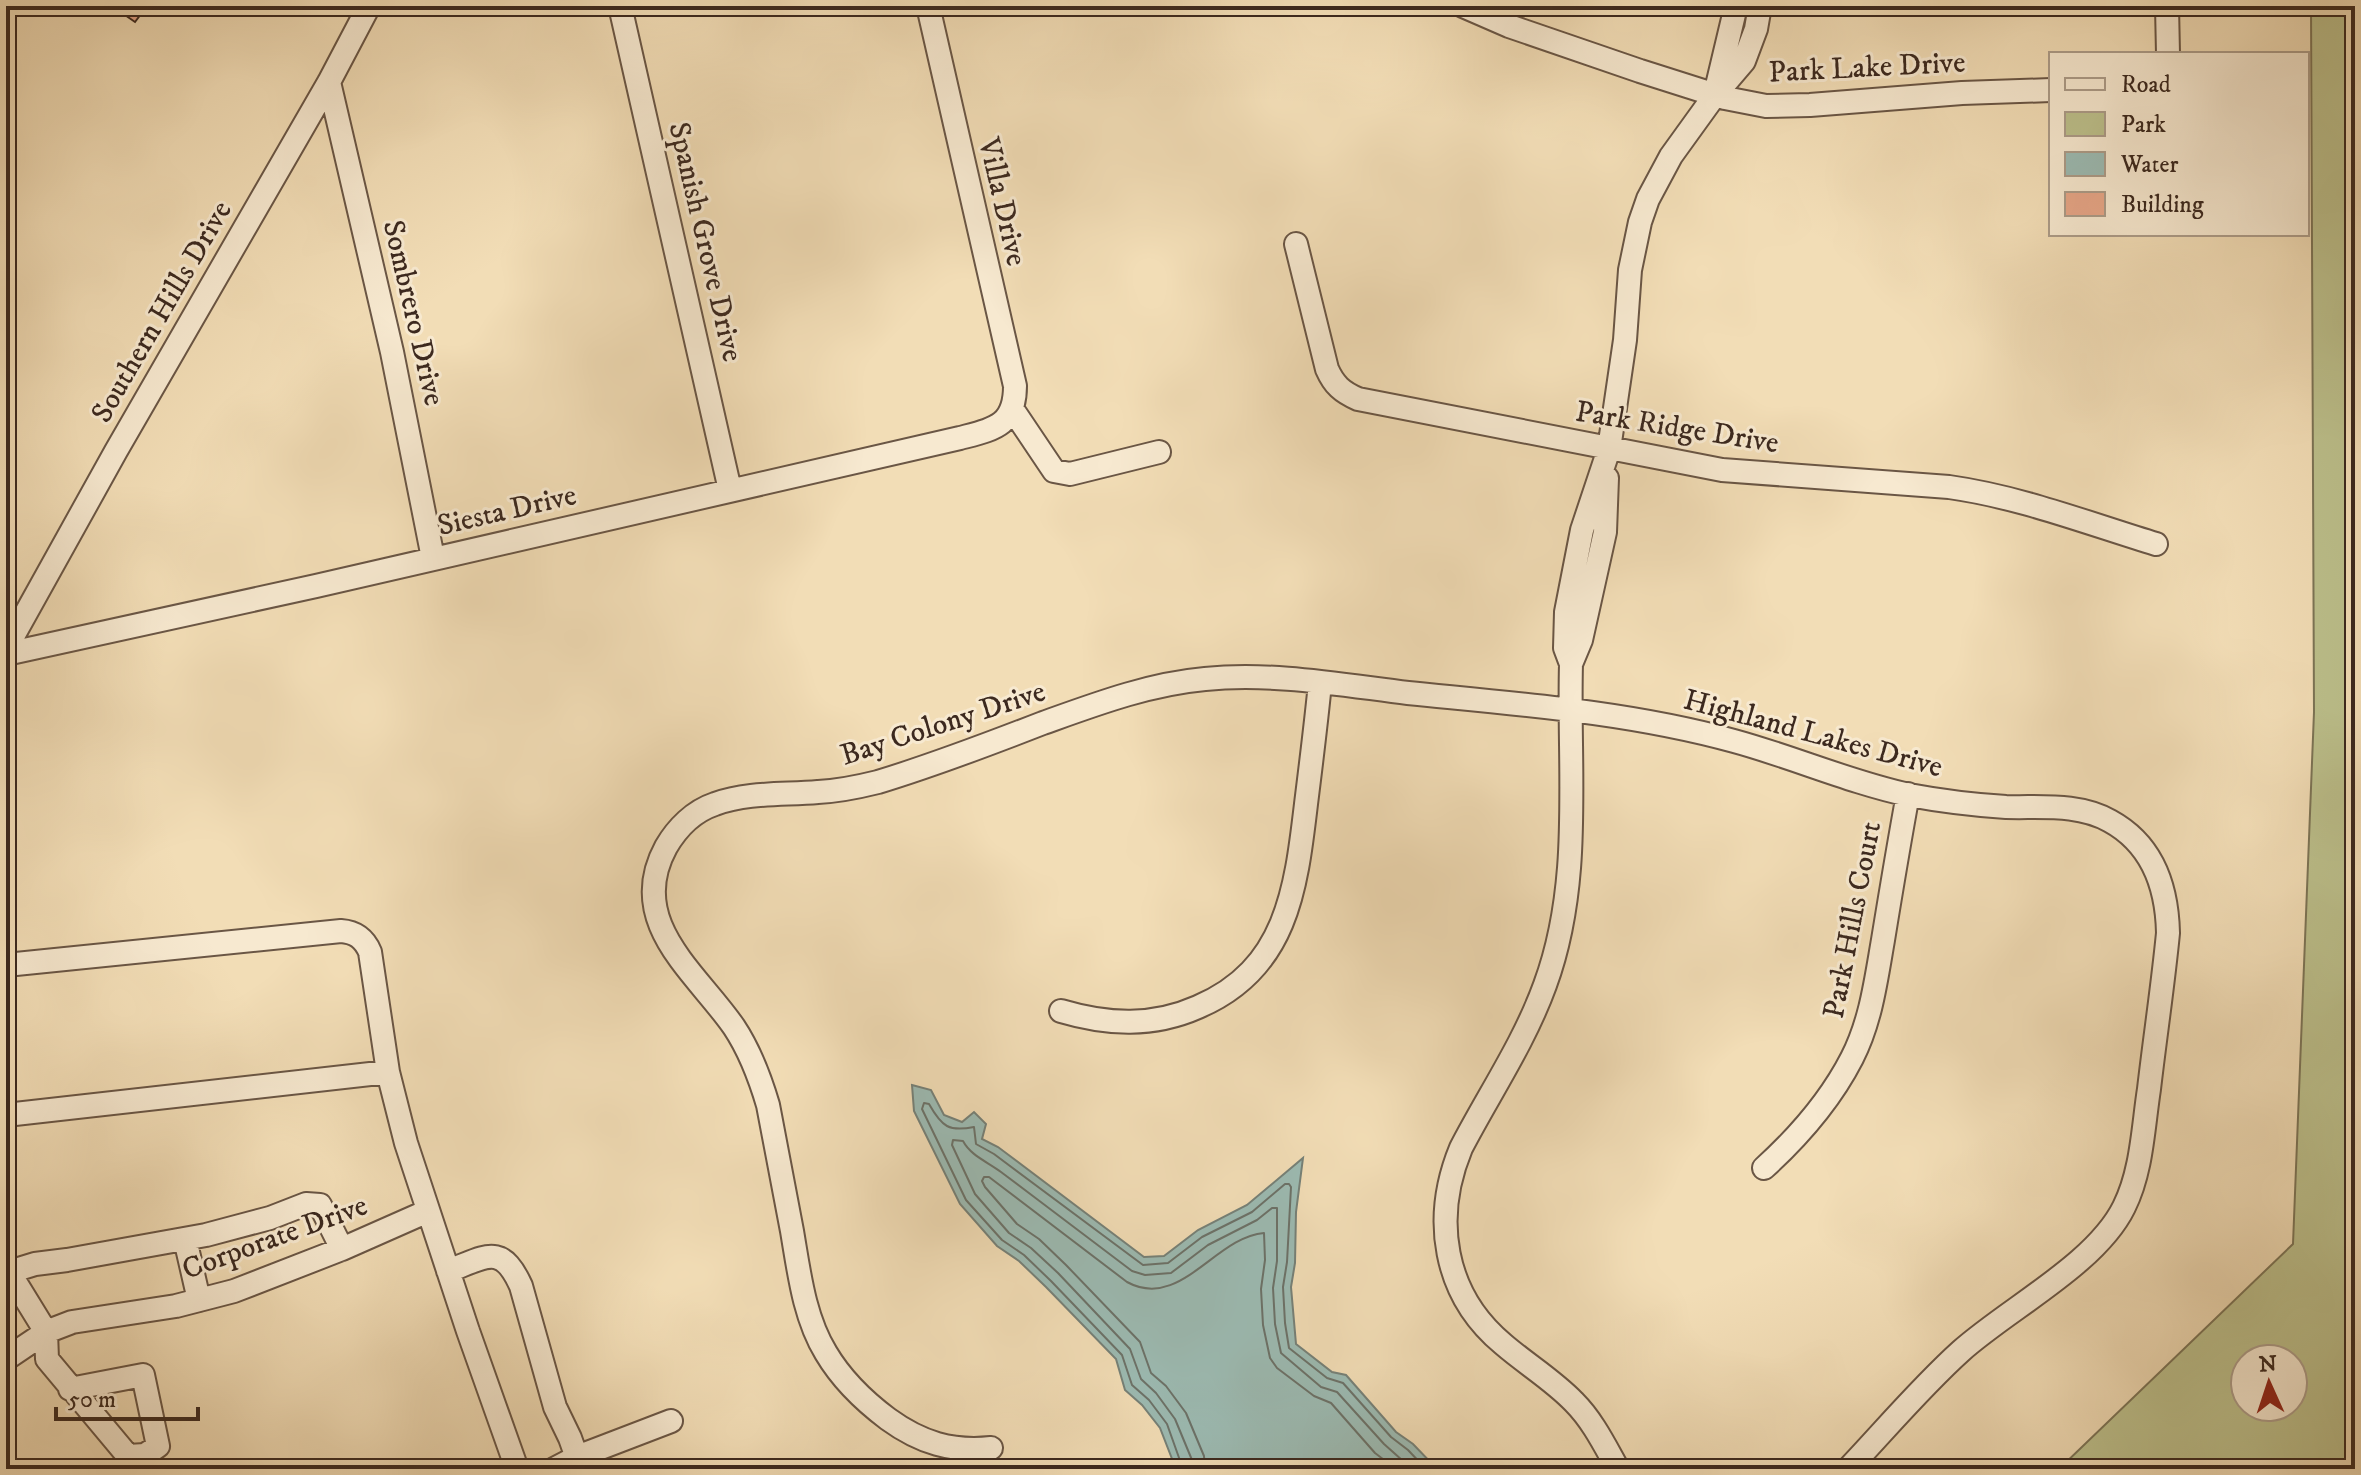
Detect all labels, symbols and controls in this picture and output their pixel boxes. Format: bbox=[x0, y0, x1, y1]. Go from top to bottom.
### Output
street label: Park Lake Drive bbox=[1768, 44, 1966, 92]
legend bbox=[2049, 52, 2309, 236]
text: Road bbox=[2121, 70, 2171, 100]
text: Park bbox=[2121, 110, 2166, 140]
street label: Spanish Grove Drive bbox=[659, 119, 751, 365]
street label: Villa Drive bbox=[969, 133, 1035, 270]
text: Water bbox=[2120, 150, 2178, 180]
text: Building bbox=[2121, 190, 2204, 220]
street label: Southern Hills Drive bbox=[83, 195, 241, 429]
street label: Sombrero Drive bbox=[374, 217, 452, 409]
street label: Park Ridge Drive bbox=[1573, 394, 1781, 462]
street label: Siesta Drive bbox=[434, 477, 580, 545]
street label: Bay Colony Drive bbox=[836, 673, 1050, 775]
street label: Highland Lakes Drive bbox=[1679, 682, 1947, 786]
street label: Park Hills Court bbox=[1816, 818, 1890, 1022]
street label: Corporate Drive bbox=[177, 1187, 373, 1289]
north arrow bbox=[2229, 1343, 2309, 1423]
text: N bbox=[2258, 1351, 2278, 1378]
scale bar bbox=[56, 1371, 198, 1421]
text: 50 m bbox=[68, 1385, 116, 1415]

